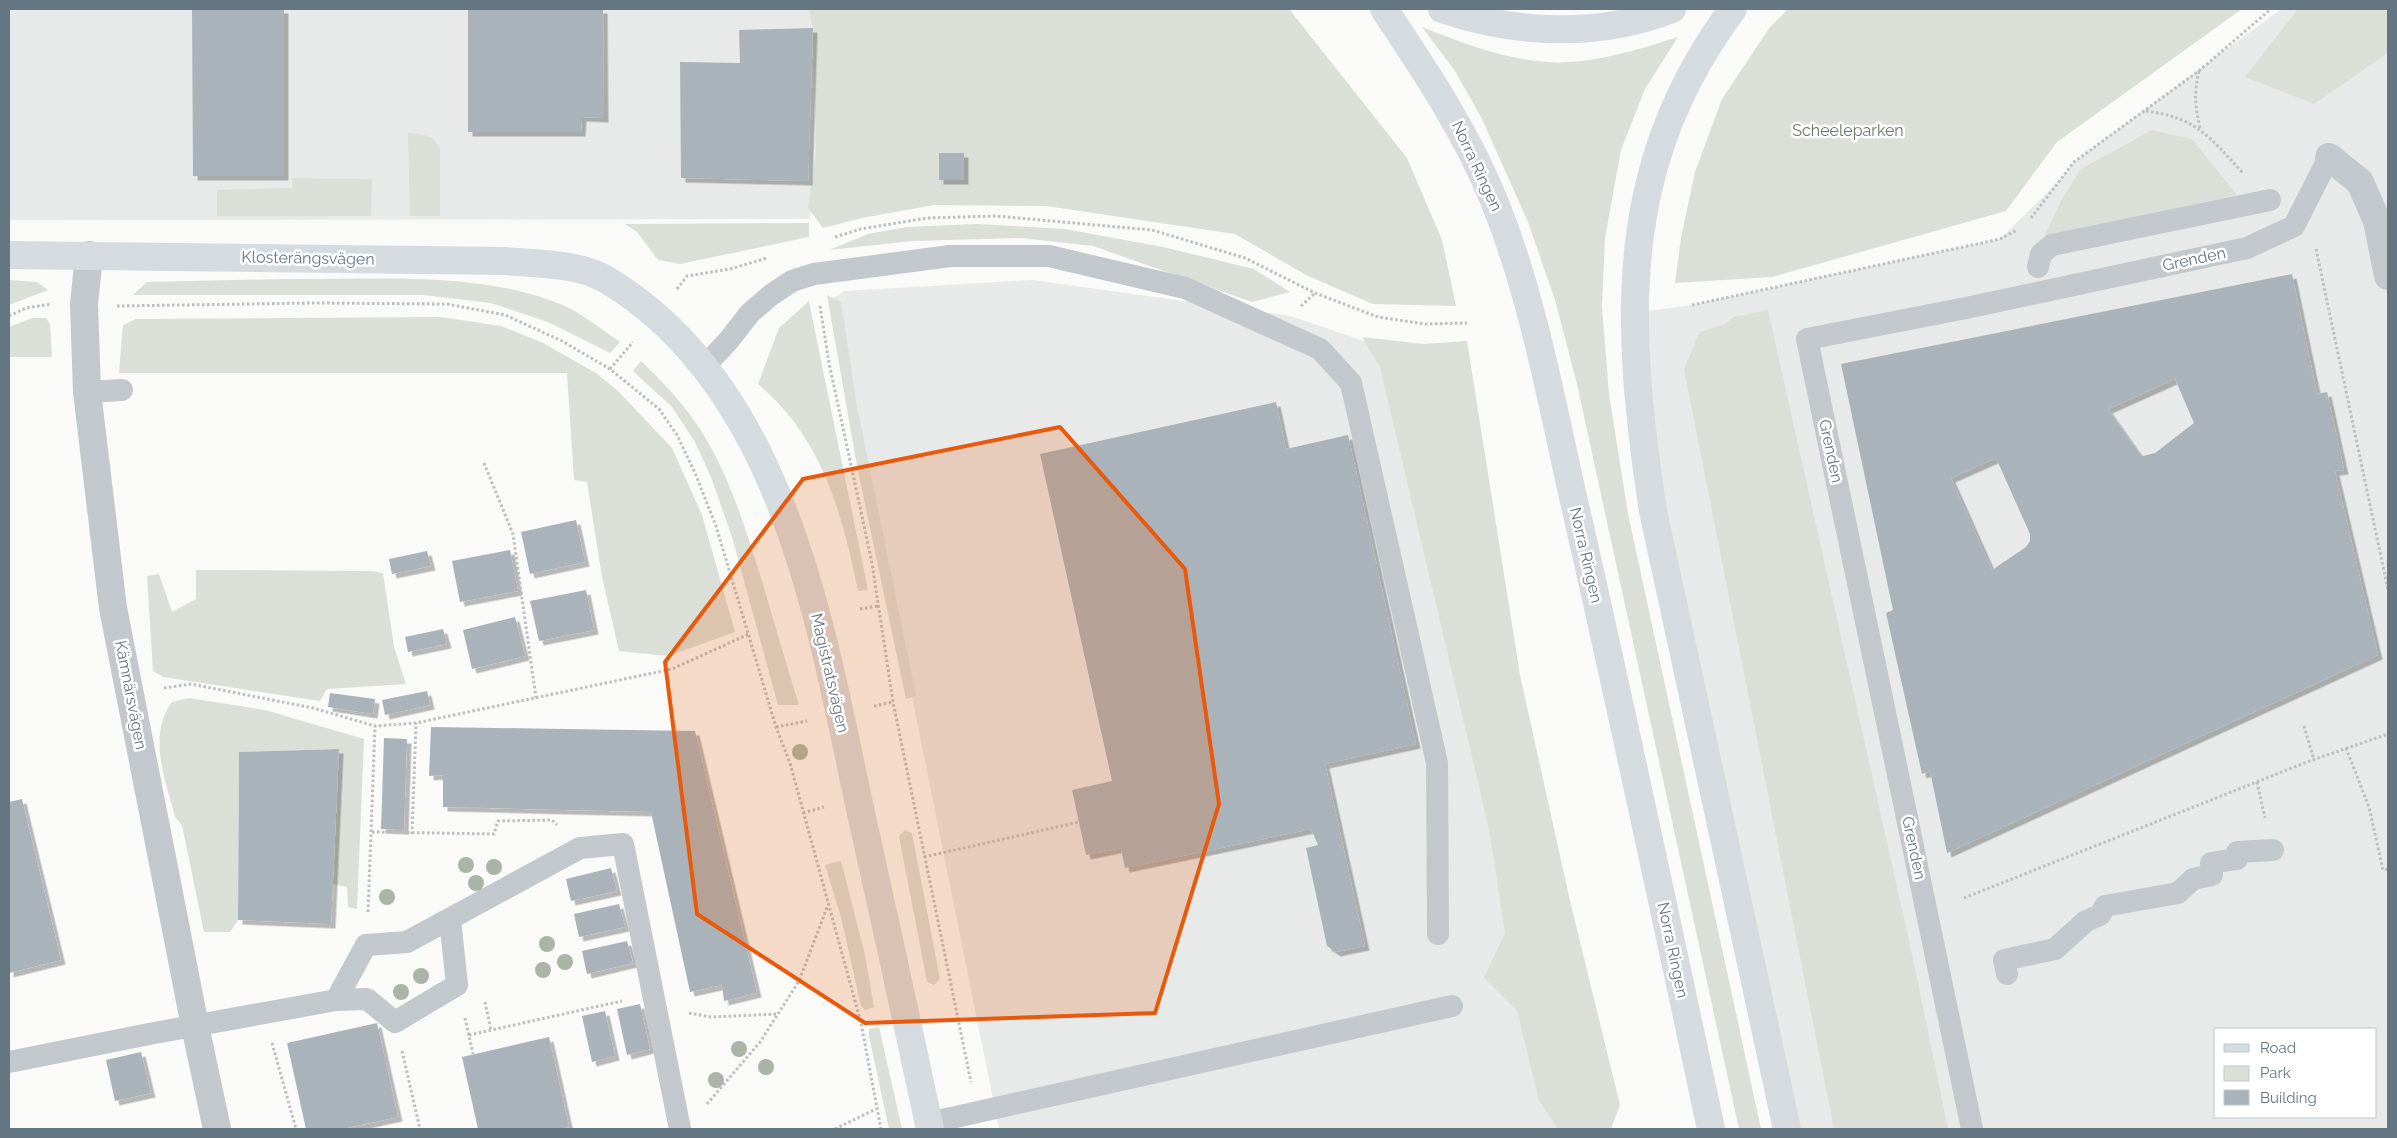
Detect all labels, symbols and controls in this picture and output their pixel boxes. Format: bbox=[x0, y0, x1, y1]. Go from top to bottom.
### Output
street label: Norra Ringen bbox=[1448, 118, 1506, 214]
park label: Scheeleparken bbox=[1792, 121, 1904, 140]
street label: Grenden bbox=[2161, 243, 2227, 275]
street label: Klosterängsvägen bbox=[241, 247, 375, 269]
street label: Grenden bbox=[1815, 418, 1847, 484]
street label: Norra Ringen bbox=[1566, 505, 1606, 605]
street label: Magistratsvägen bbox=[807, 611, 853, 735]
street label: Kämnärsvägen bbox=[111, 639, 151, 751]
street label: Grenden bbox=[1898, 815, 1930, 881]
street label: Norra Ringen bbox=[1654, 900, 1692, 1000]
legend bbox=[2214, 1028, 2377, 1118]
text: Road bbox=[2260, 1039, 2296, 1057]
text: Park bbox=[2260, 1064, 2291, 1082]
text: Building bbox=[2260, 1089, 2317, 1107]

